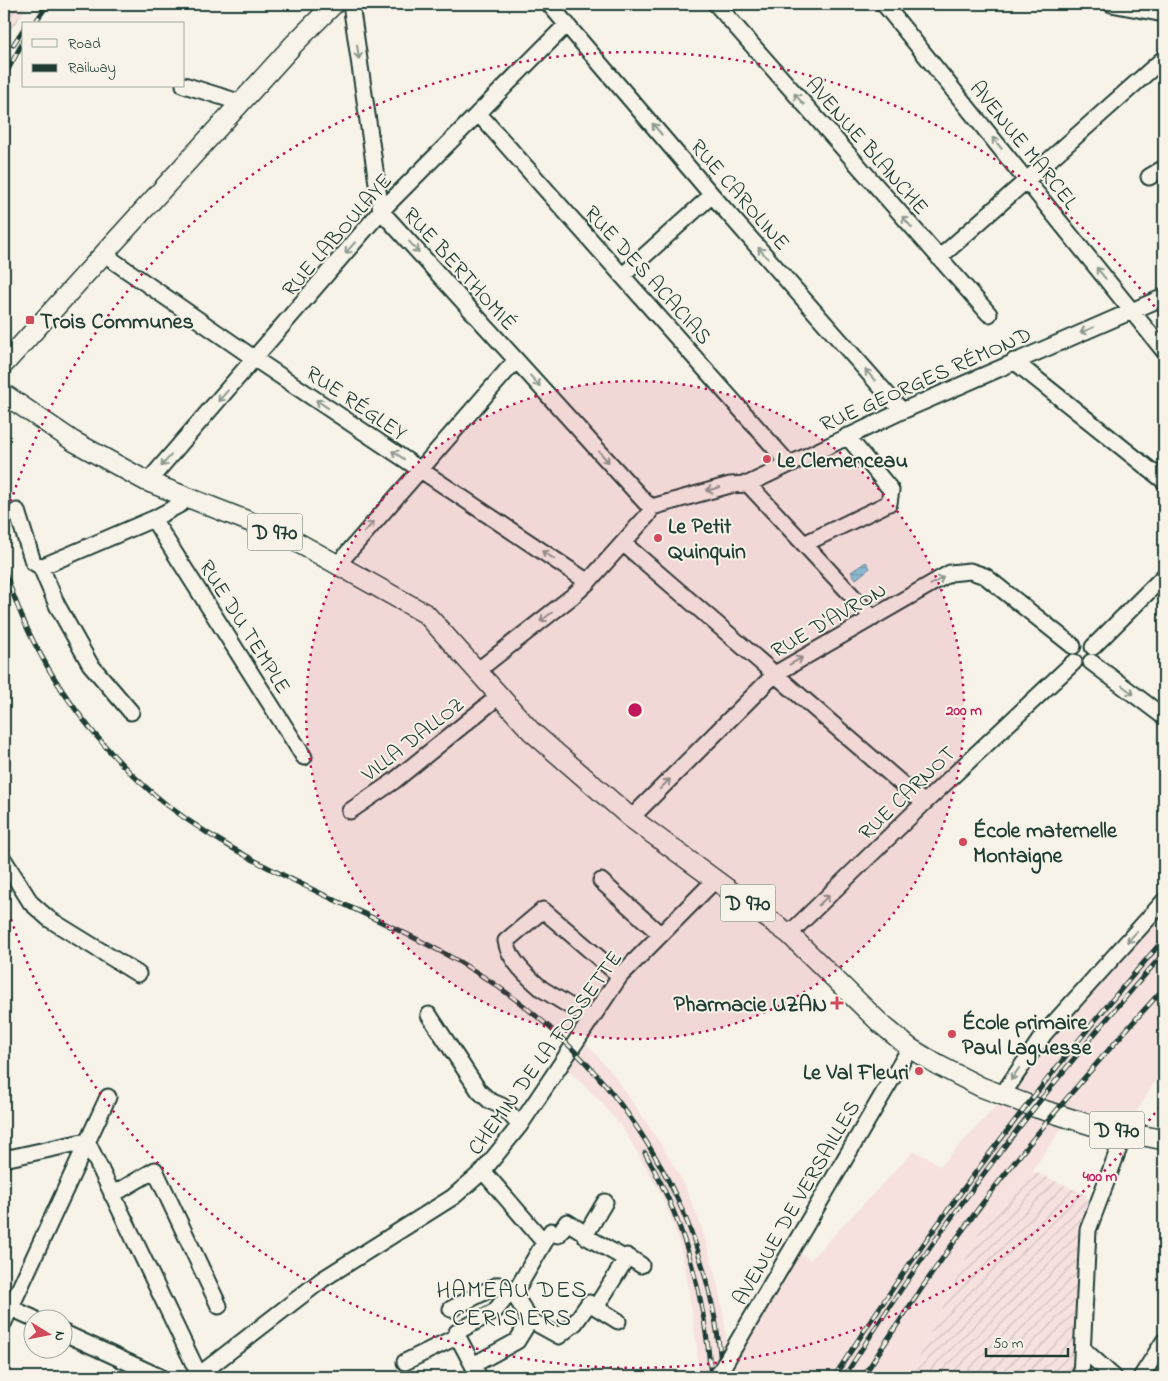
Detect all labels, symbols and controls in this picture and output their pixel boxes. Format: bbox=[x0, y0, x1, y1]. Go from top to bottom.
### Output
legend bbox=[22, 22, 185, 88]
text: Road bbox=[68, 33, 101, 55]
one-way arrow bbox=[354, 44, 364, 60]
text: Railway bbox=[68, 57, 116, 80]
street label: AVENUE BLANCHE bbox=[796, 71, 935, 223]
street label: AVENUE MARCEL bbox=[961, 75, 1085, 218]
one-way arrow bbox=[794, 93, 805, 106]
one-way arrow bbox=[651, 123, 662, 136]
street label: RUE CAROLINE bbox=[681, 133, 796, 259]
one-way arrow bbox=[991, 137, 1002, 150]
street label: RUE LABOULAYE bbox=[275, 167, 401, 305]
street label: RUE DES ACACIAS bbox=[575, 199, 718, 353]
street label: RUE BERTHOMIÉ bbox=[394, 201, 523, 339]
one-way arrow bbox=[901, 215, 912, 228]
one-way arrow bbox=[408, 241, 420, 254]
one-way arrow bbox=[344, 242, 355, 255]
one-way arrow bbox=[757, 246, 768, 259]
one-way arrow bbox=[1096, 267, 1107, 280]
place label: Trois Communes bbox=[40, 307, 194, 339]
marker: Trois Communes bbox=[24, 314, 36, 326]
street label: RUE GEORGES RÉMOND bbox=[815, 320, 1037, 442]
one-way arrow bbox=[1080, 325, 1095, 335]
street label: RUE RÉGLEY bbox=[298, 359, 412, 450]
one-way arrow bbox=[864, 368, 876, 381]
one-way arrow bbox=[529, 374, 541, 387]
one-way arrow bbox=[217, 389, 228, 402]
one-way arrow bbox=[315, 399, 329, 409]
place label: Le Clemenceau bbox=[777, 446, 908, 478]
one-way arrow bbox=[392, 449, 406, 459]
one-way arrow bbox=[598, 450, 610, 463]
marker: Le Clemenceau bbox=[761, 453, 773, 465]
one-way arrow bbox=[161, 454, 172, 467]
one-way arrow bbox=[705, 485, 721, 495]
place label: Le Petit Quinquin bbox=[668, 512, 746, 569]
road number: D 970 bbox=[248, 514, 302, 550]
one-way arrow bbox=[363, 520, 375, 533]
marker: Le Petit Quinquin bbox=[652, 532, 664, 544]
one-way arrow bbox=[541, 550, 555, 560]
street label: RUE DU TEMPLE bbox=[189, 554, 297, 701]
one-way arrow bbox=[930, 575, 944, 585]
street label: RUE D'AVRON bbox=[766, 576, 893, 668]
one-way arrow bbox=[540, 612, 553, 623]
one-way arrow bbox=[789, 656, 803, 666]
one-way arrow bbox=[1121, 684, 1134, 695]
street label: VILLA DALLOZ bbox=[355, 690, 472, 791]
text: 200 m bbox=[945, 700, 982, 722]
centre of rings bbox=[626, 701, 644, 719]
street label: RUE CARNOT bbox=[852, 739, 964, 849]
one-way arrow bbox=[659, 778, 671, 790]
place label: École maternelle Montaigne bbox=[973, 816, 1118, 874]
marker: École maternelle Montaigne bbox=[957, 836, 969, 848]
road number: D 970 bbox=[720, 884, 776, 921]
one-way arrow bbox=[818, 894, 830, 906]
one-way arrow bbox=[1126, 931, 1137, 944]
street label: CHEMIN DE LA FOSSETTE bbox=[461, 945, 632, 1163]
place label: Pharmacie UZAN bbox=[674, 990, 827, 1022]
marker: Pharmacie UZAN bbox=[831, 997, 843, 1009]
place label: École primaire Paul Laguesse bbox=[962, 1008, 1093, 1066]
marker: École primaire Paul Laguesse bbox=[946, 1028, 958, 1040]
place label: Le Val Fleuri bbox=[803, 1058, 909, 1090]
marker: Le Val Fleuri bbox=[913, 1065, 925, 1077]
one-way arrow bbox=[1010, 1067, 1020, 1081]
street label: AVENUE DE VERSAILLES bbox=[726, 1095, 870, 1312]
road number: D 970 bbox=[1090, 1112, 1144, 1148]
text: 400 m bbox=[1082, 1166, 1118, 1188]
district label: HAMEAU DES CERISIERS bbox=[436, 1274, 588, 1337]
north arrow bbox=[22, 1308, 72, 1358]
scale bar bbox=[986, 1326, 1068, 1358]
text: N bbox=[48, 1330, 70, 1342]
text: 50 m bbox=[993, 1333, 1024, 1355]

